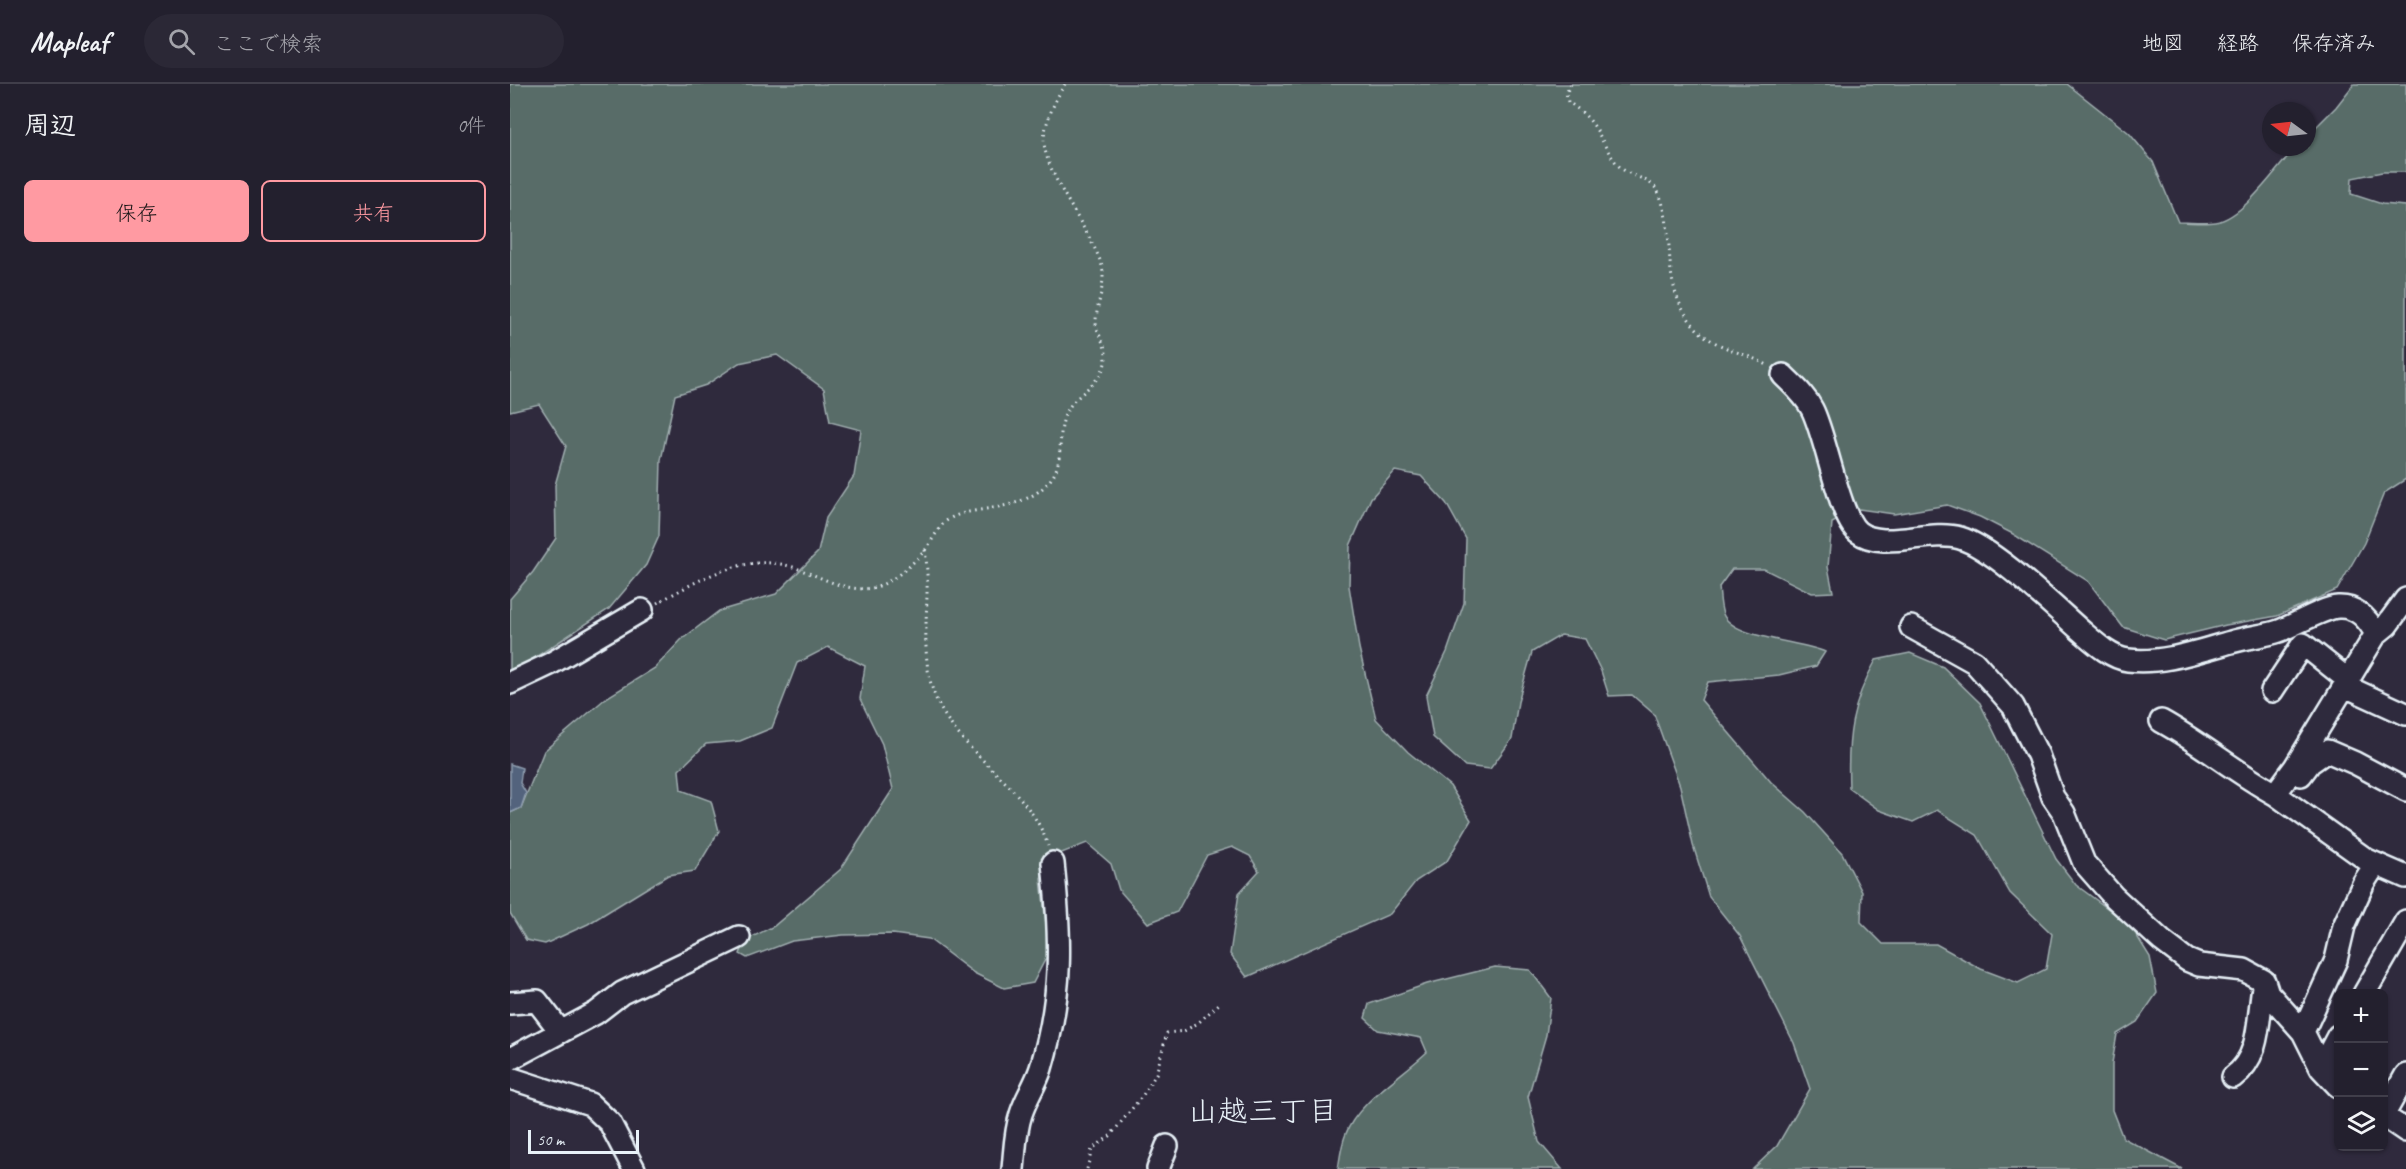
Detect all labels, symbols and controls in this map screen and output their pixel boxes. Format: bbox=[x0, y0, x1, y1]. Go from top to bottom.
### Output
search box bbox=[144, 14, 564, 68]
text: Mapleaf bbox=[30, 24, 108, 59]
icon: search bbox=[165, 25, 198, 58]
text: ここで検索 bbox=[213, 30, 323, 58]
text: 地図 bbox=[2142, 30, 2184, 56]
text: 経路 bbox=[2217, 30, 2259, 56]
text: 保存済み bbox=[2292, 30, 2376, 56]
north arrow bbox=[2262, 102, 2316, 156]
text: 周辺 bbox=[24, 109, 76, 142]
text: 0件 bbox=[457, 113, 486, 138]
button: 保存 bbox=[24, 180, 249, 242]
button: 共有 bbox=[261, 180, 486, 242]
map controls bbox=[2334, 989, 2388, 1151]
button: + bbox=[2334, 989, 2388, 1043]
button: − bbox=[2334, 1043, 2388, 1097]
district label: 山越三丁目 bbox=[1188, 1092, 1338, 1130]
button: layers bbox=[2334, 1097, 2388, 1151]
scale bar bbox=[528, 1127, 639, 1154]
text: 50 m bbox=[537, 1130, 564, 1150]

